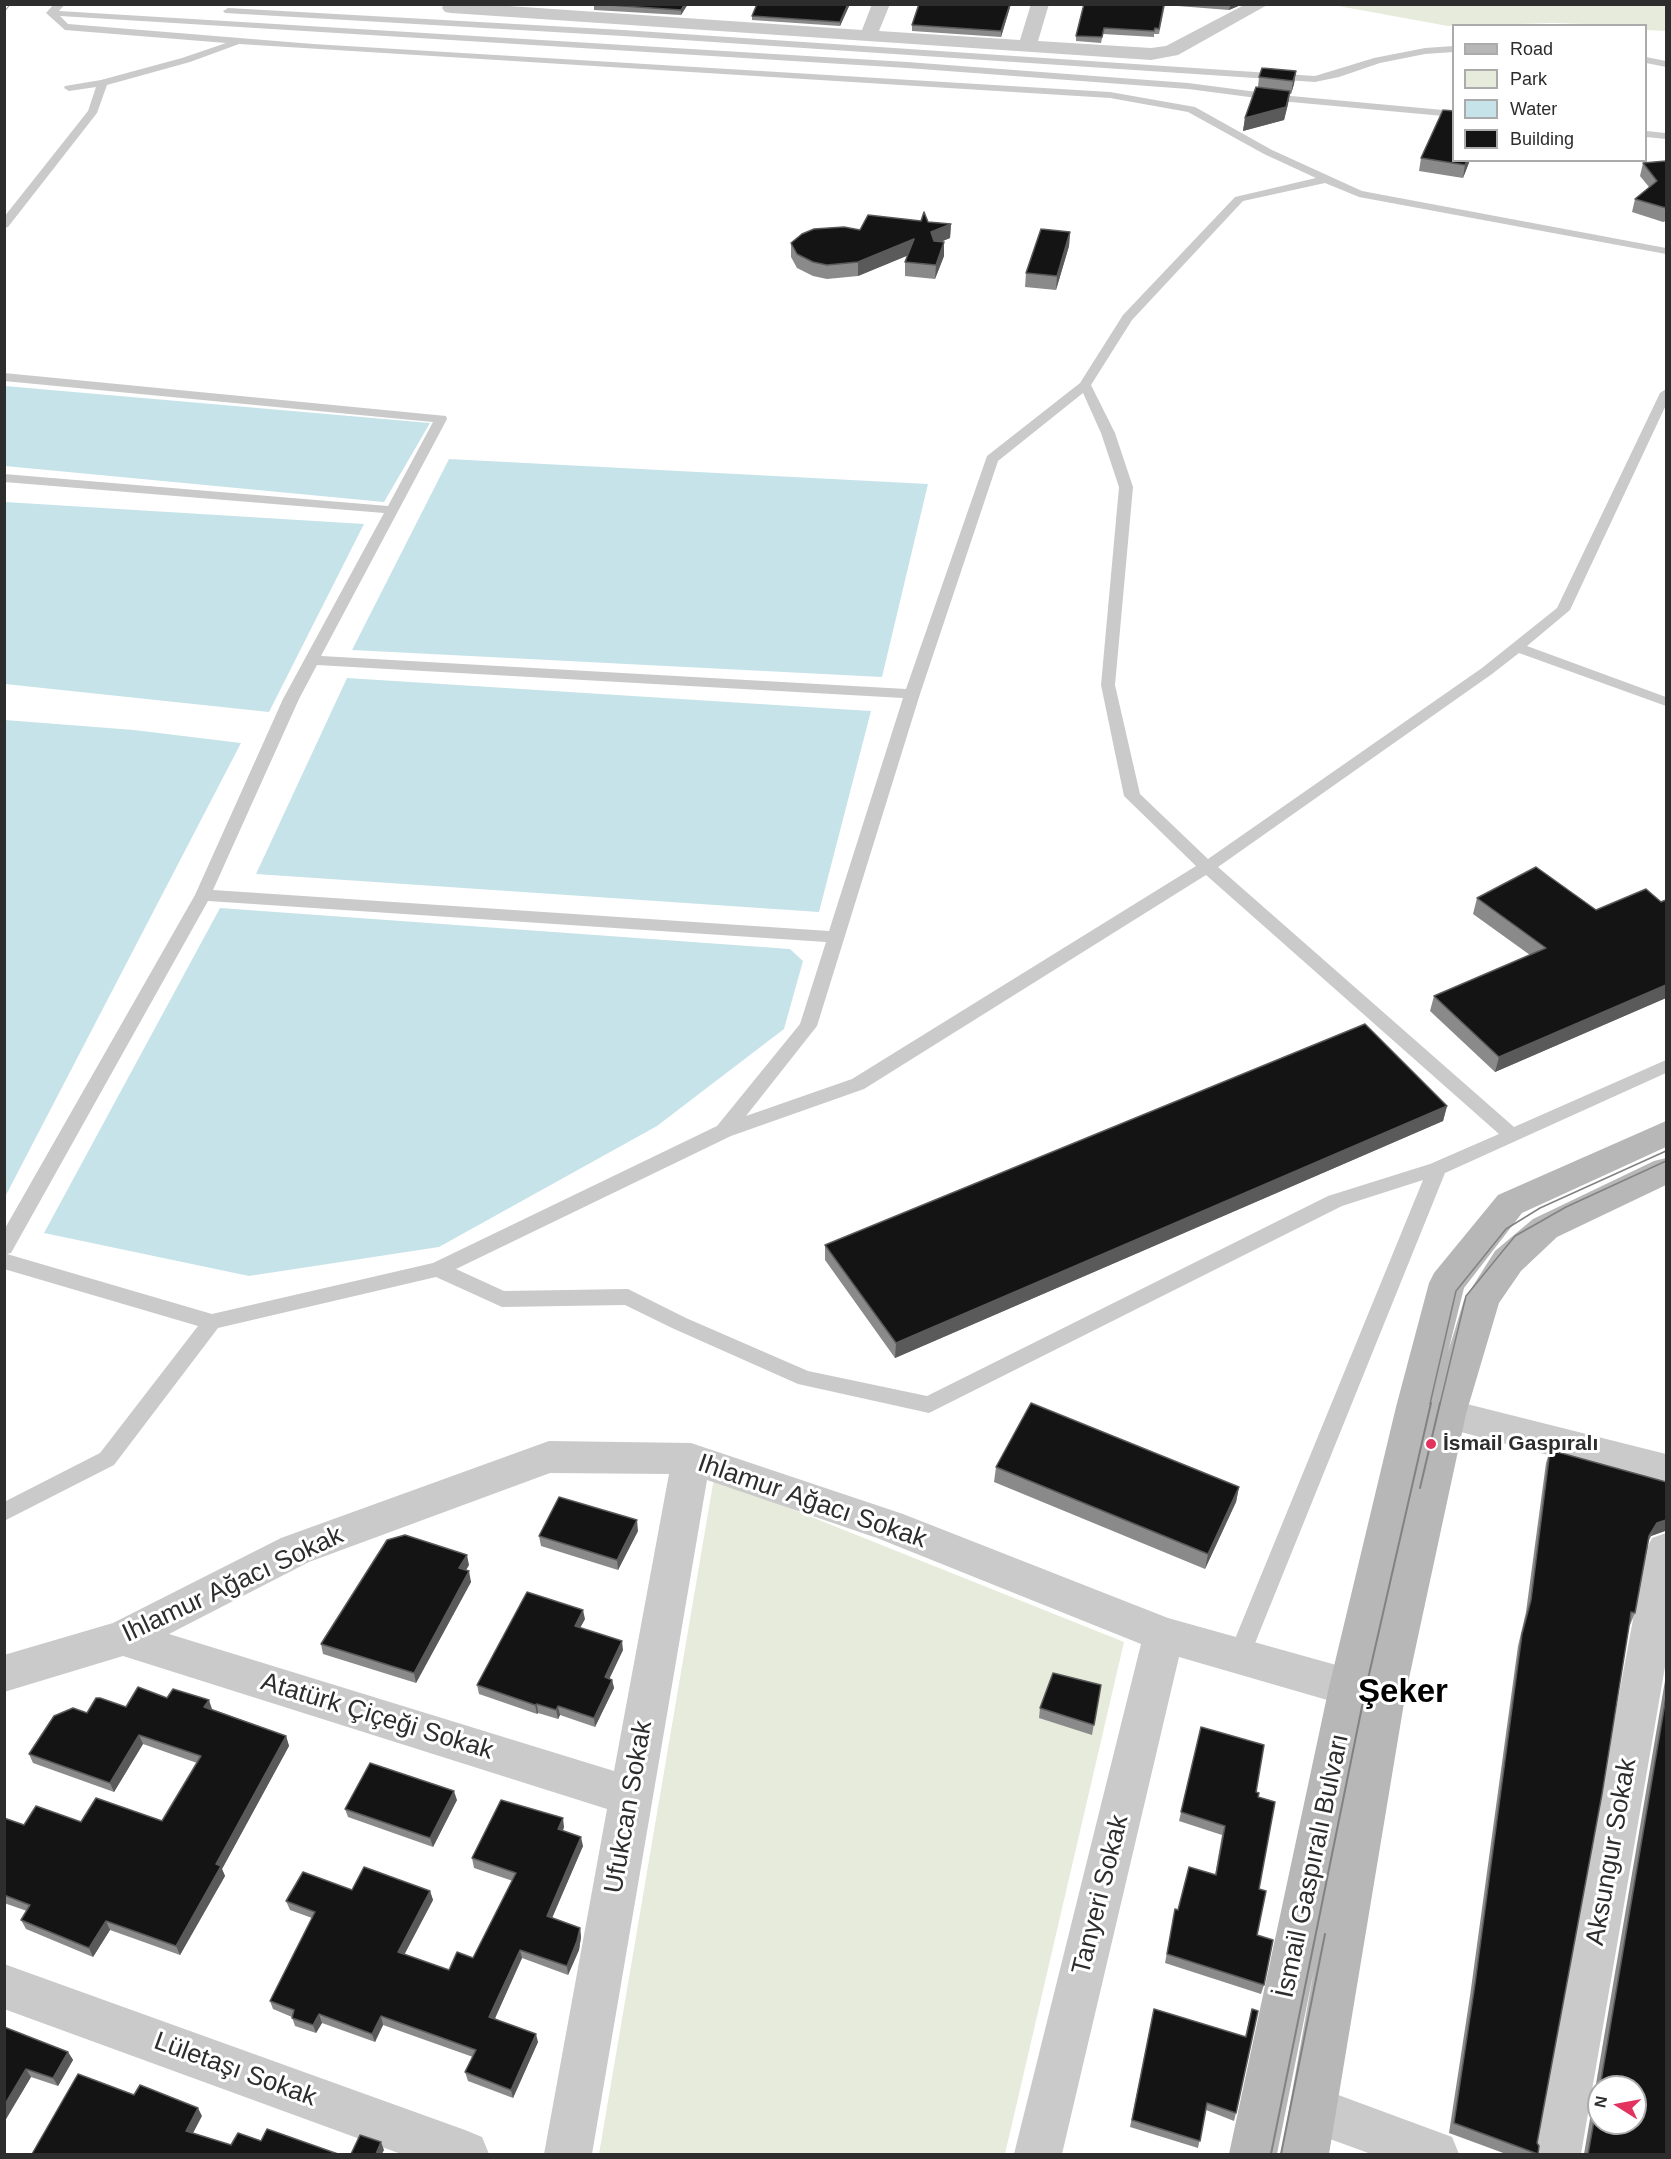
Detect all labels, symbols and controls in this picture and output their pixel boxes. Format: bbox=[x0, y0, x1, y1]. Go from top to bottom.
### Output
legend bbox=[1452, 24, 1647, 162]
text: Road bbox=[1510, 39, 1553, 59]
text: Park bbox=[1510, 69, 1547, 89]
text: Water bbox=[1510, 99, 1557, 119]
text: Building bbox=[1510, 129, 1574, 149]
place label: İsmail Gaspıralı bbox=[1443, 1431, 1598, 1457]
marker: İsmail Gaspıralı bbox=[1424, 1437, 1438, 1451]
street label: Ihlamur Ağacı Sokak bbox=[694, 1448, 930, 1556]
street label: Ihlamur Ağacı Sokak bbox=[118, 1520, 348, 1650]
street label: Atatürk Çiçeği Sokak bbox=[257, 1667, 497, 1767]
district label: Şeker bbox=[1358, 1673, 1448, 1713]
street label: Ufukcan Sokak bbox=[598, 1718, 660, 1896]
street label: İsmail Gaspıralı Bulvarı bbox=[1270, 1731, 1356, 2001]
street label: Aksungur Sokak bbox=[1580, 1756, 1644, 1948]
street label: Tanyeri Sokak bbox=[1066, 1812, 1136, 1978]
street label: Lületaşı Sokak bbox=[150, 2026, 320, 2114]
north arrow bbox=[1587, 2075, 1647, 2135]
text: N bbox=[1591, 2095, 1610, 2109]

